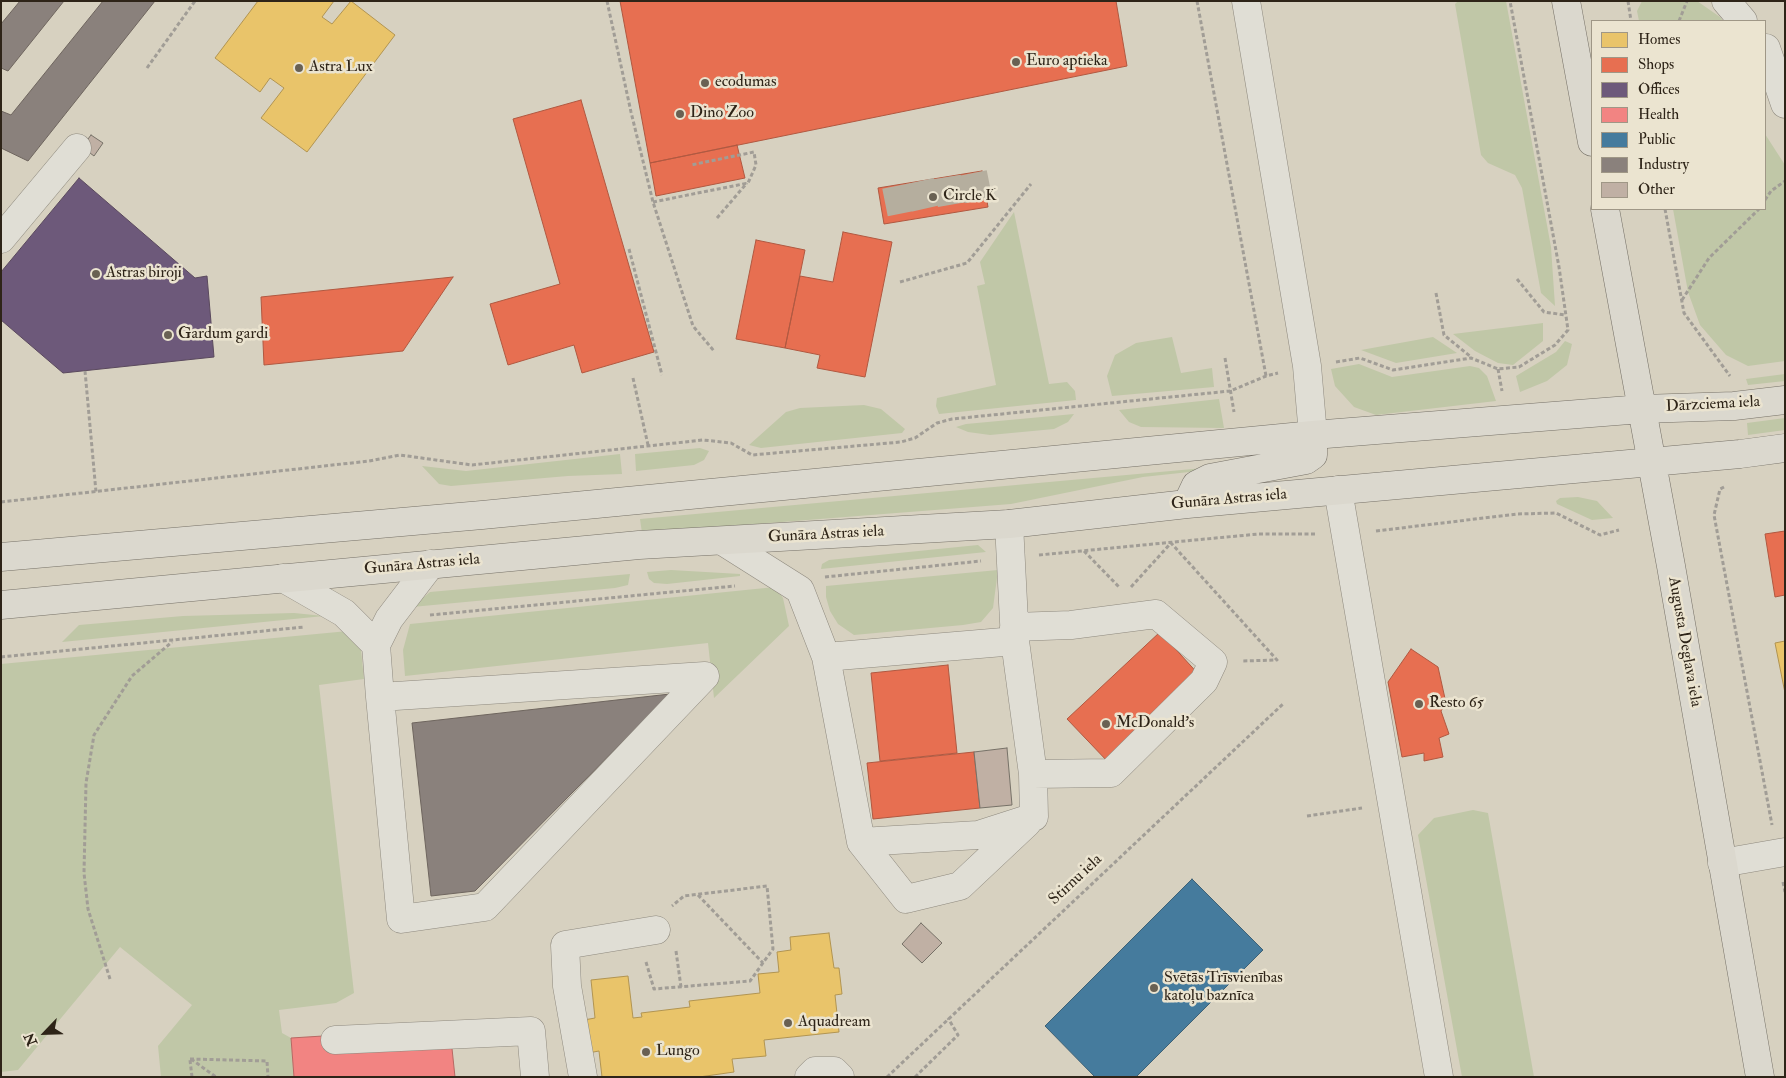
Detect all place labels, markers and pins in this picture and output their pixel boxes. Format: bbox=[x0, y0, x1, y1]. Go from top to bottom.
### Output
place label: Euro aptieka bbox=[1026, 52, 1108, 72]
marker: Euro aptieka bbox=[1010, 56, 1022, 68]
place label: Astra Lux bbox=[309, 58, 373, 78]
marker: Astra Lux bbox=[293, 62, 305, 74]
place label: ecodumas bbox=[715, 73, 776, 93]
marker: ecodumas bbox=[699, 77, 711, 89]
place label: Dino Zoo bbox=[690, 104, 754, 124]
marker: Dino Zoo bbox=[674, 108, 686, 120]
place label: Circle K bbox=[943, 187, 996, 207]
marker: Circle K bbox=[927, 191, 939, 203]
place label: Astras biroji bbox=[106, 264, 182, 284]
marker: Astras biroji bbox=[90, 268, 102, 280]
place label: Gardum gardi bbox=[178, 325, 268, 345]
marker: Gardum gardi bbox=[162, 329, 174, 341]
place label: Resto 65 bbox=[1429, 694, 1484, 714]
marker: Resto 65 bbox=[1413, 698, 1425, 710]
place label: McDonald's bbox=[1116, 714, 1194, 734]
marker: McDonald's bbox=[1100, 718, 1112, 730]
place label: Svētās Trīsvienības katoļu baznīca bbox=[1164, 969, 1283, 1007]
marker: Svētās Trīsvienības katoļu baznīca bbox=[1148, 982, 1160, 994]
place label: Aquadream bbox=[798, 1013, 871, 1033]
marker: Aquadream bbox=[782, 1017, 794, 1029]
place label: Lungo bbox=[656, 1042, 700, 1062]
marker: Lungo bbox=[640, 1046, 652, 1058]

